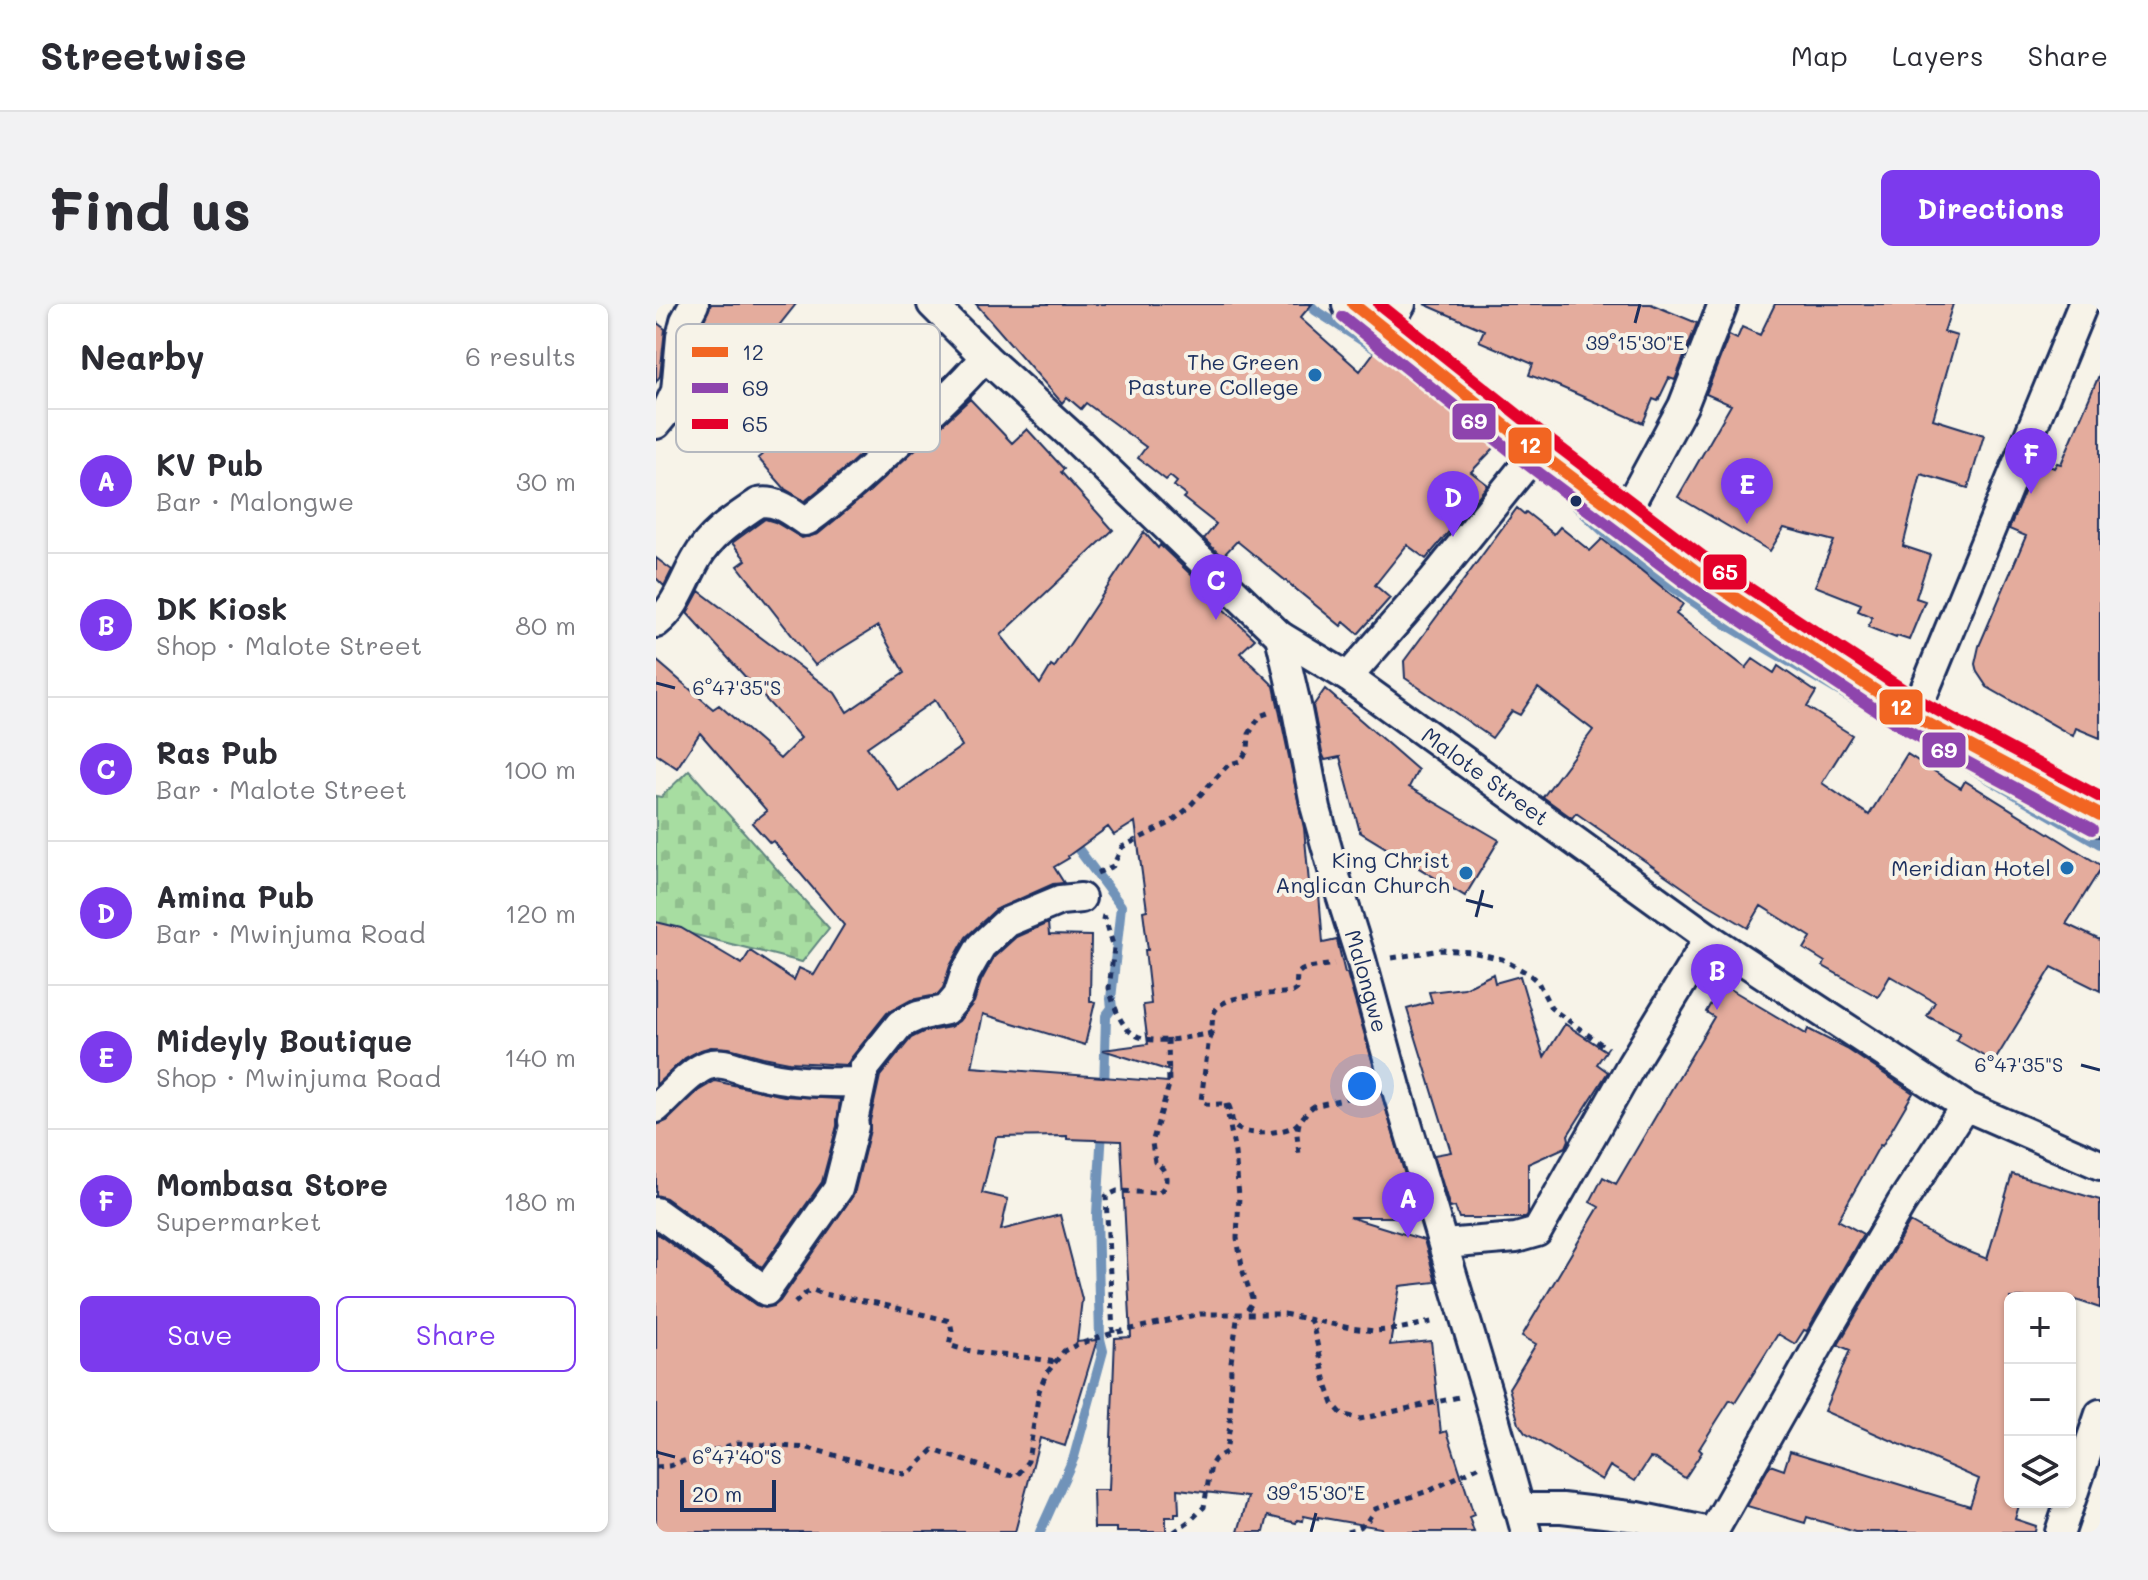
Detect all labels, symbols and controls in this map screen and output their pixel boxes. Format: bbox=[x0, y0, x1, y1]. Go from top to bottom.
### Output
text: Streetwise bbox=[40, 30, 247, 80]
text: Map bbox=[1791, 37, 1848, 73]
text: Layers bbox=[1892, 37, 1984, 73]
text: Share bbox=[2028, 37, 2108, 73]
button: Directions bbox=[1881, 170, 2100, 246]
text: Find us bbox=[48, 172, 251, 245]
legend bbox=[676, 324, 940, 452]
text: 39°15'30"E bbox=[1586, 329, 1684, 355]
text: Nearby bbox=[80, 334, 205, 379]
text: 12 bbox=[742, 337, 764, 366]
text: 6 results bbox=[465, 339, 576, 373]
place label: The Green Pasture College bbox=[1128, 347, 1299, 401]
marker: The Green Pasture College bbox=[1306, 366, 1324, 384]
text: 69 bbox=[742, 373, 768, 402]
line badge: 69 bbox=[1451, 402, 1497, 441]
text: 69 bbox=[1461, 406, 1487, 435]
text: 65 bbox=[742, 409, 768, 438]
line badge: 12 bbox=[1507, 426, 1553, 465]
pin: F bbox=[2005, 428, 2057, 494]
text: 12 bbox=[1519, 430, 1541, 459]
text: KV Pub bbox=[156, 444, 263, 484]
pin: E bbox=[1721, 458, 1773, 524]
text: A bbox=[97, 464, 115, 498]
text: 30 m bbox=[516, 464, 576, 498]
pin: D bbox=[1427, 471, 1479, 537]
text: Bar · Malongwe bbox=[156, 484, 354, 518]
unlabelled marker bbox=[1568, 493, 1584, 509]
line badge: 65 bbox=[1702, 553, 1748, 591]
pin: C bbox=[1190, 554, 1242, 620]
text: 65 bbox=[1712, 557, 1738, 586]
text: DK Kiosk bbox=[156, 588, 287, 628]
text: B bbox=[97, 608, 115, 642]
text: 80 m bbox=[515, 608, 576, 642]
text: Shop · Malote Street bbox=[156, 628, 422, 662]
text: 6°47'35"S bbox=[693, 674, 781, 700]
line badge: 12 bbox=[1878, 688, 1924, 726]
text: 12 bbox=[1890, 692, 1912, 721]
street label: Malote Street bbox=[1416, 720, 1555, 832]
line badge: 69 bbox=[1921, 731, 1967, 769]
text: Ras Pub bbox=[156, 732, 278, 772]
text: 69 bbox=[1931, 735, 1957, 764]
text: C bbox=[96, 752, 116, 786]
text: 100 m bbox=[503, 752, 576, 786]
text: Bar · Malote Street bbox=[156, 772, 407, 806]
place label: King Christ Anglican Church bbox=[1275, 845, 1450, 899]
place label: Meridian Hotel bbox=[1891, 853, 2051, 882]
marker: Meridian Hotel bbox=[2058, 859, 2076, 877]
marker: King Christ Anglican Church bbox=[1457, 864, 1475, 882]
text: Amina Pub bbox=[156, 876, 314, 916]
text: D bbox=[97, 896, 115, 930]
text: 120 m bbox=[505, 896, 576, 930]
text: Bar · Mwinjuma Road bbox=[156, 916, 426, 950]
street label: Malongwe bbox=[1339, 926, 1395, 1035]
pin: B bbox=[1691, 944, 1743, 1010]
text: Mideyly Boutique bbox=[156, 1020, 412, 1060]
text: E bbox=[98, 1040, 114, 1074]
text: 140 m bbox=[504, 1040, 576, 1074]
text: 6°47'35"S bbox=[1975, 1051, 2063, 1077]
text: Shop · Mwinjuma Road bbox=[156, 1060, 441, 1094]
your location bbox=[1342, 1066, 1382, 1106]
text: Mombasa Store bbox=[156, 1164, 388, 1204]
pin: A bbox=[1382, 1172, 1434, 1238]
text: F bbox=[98, 1184, 114, 1218]
text: 180 m bbox=[504, 1184, 576, 1218]
text: Supermarket bbox=[156, 1204, 321, 1238]
map controls bbox=[2004, 1292, 2076, 1508]
button: + bbox=[2004, 1292, 2076, 1364]
button: Save bbox=[80, 1296, 320, 1372]
button: Share bbox=[336, 1296, 576, 1372]
button: − bbox=[2004, 1364, 2076, 1436]
button: layers bbox=[2004, 1436, 2076, 1508]
text: 6°47'40"S bbox=[692, 1443, 782, 1469]
scale bar bbox=[680, 1476, 776, 1512]
text: 20 m bbox=[692, 1479, 742, 1508]
text: 39°15'30"E bbox=[1267, 1479, 1365, 1505]

